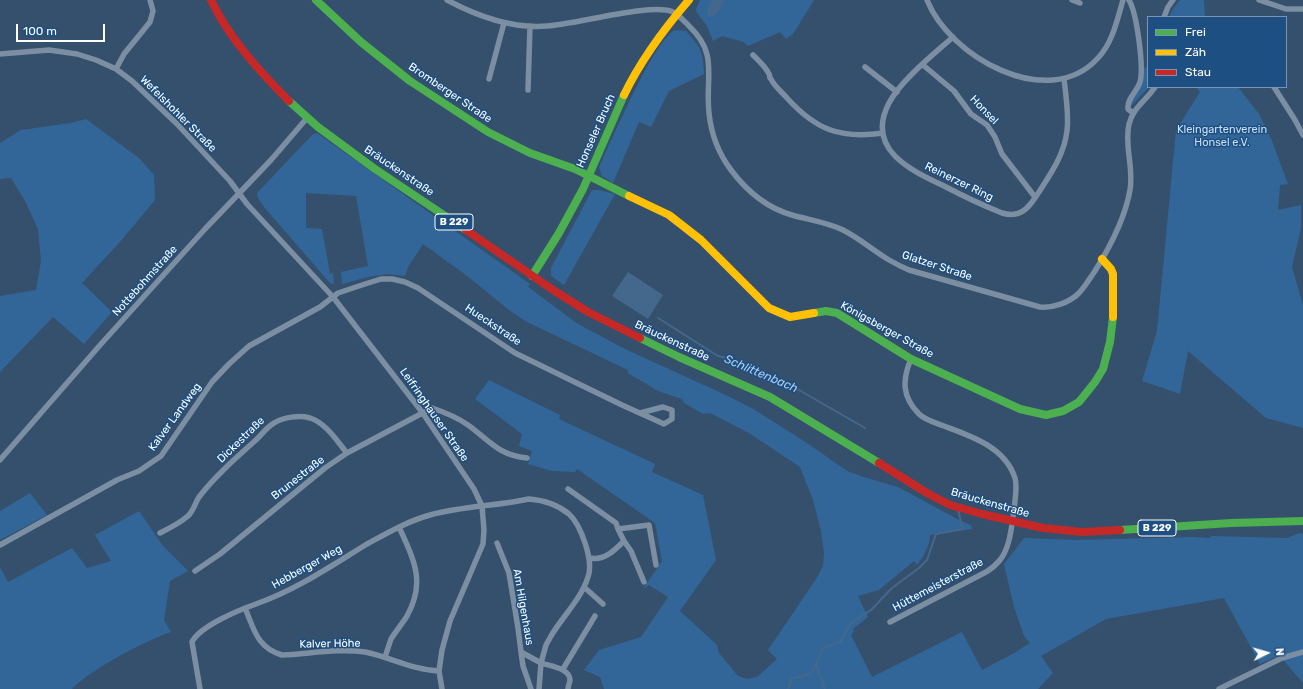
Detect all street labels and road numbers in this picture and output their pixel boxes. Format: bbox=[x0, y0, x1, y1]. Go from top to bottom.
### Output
street label: Bromberger Straße bbox=[406, 60, 494, 126]
street label: Wefelshohler Straße bbox=[137, 73, 219, 155]
street label: Honseler Bruch bbox=[574, 92, 618, 170]
street label: Honsel bbox=[967, 93, 1001, 127]
street label: Bräuckenstraße bbox=[362, 143, 436, 199]
street label: Reinerzer Ring bbox=[923, 160, 995, 204]
road number: B 229 bbox=[435, 214, 473, 230]
street label: Nottebohmstraße bbox=[110, 243, 180, 319]
street label: Glatzer Straße bbox=[900, 248, 974, 284]
street label: Königsberger Straße bbox=[838, 299, 936, 361]
street label: Hueckstraße bbox=[462, 301, 524, 349]
street label: Bräuckenstraße bbox=[632, 318, 712, 364]
street label: Leifringhauser Straße bbox=[397, 366, 471, 464]
street label: Kalver Landweg bbox=[146, 380, 204, 454]
street label: Dickestraße bbox=[215, 414, 267, 466]
street label: Brunestraße bbox=[269, 453, 327, 503]
street label: Bräuckenstraße bbox=[949, 485, 1031, 521]
road number: B 229 bbox=[1138, 520, 1176, 536]
street label: Hebberger Weg bbox=[270, 542, 344, 592]
street label: Hüttemeisterstraße bbox=[890, 556, 986, 614]
street label: Am Hilgenhaus bbox=[510, 568, 536, 646]
street label: Kalver Höhe bbox=[299, 637, 361, 651]

